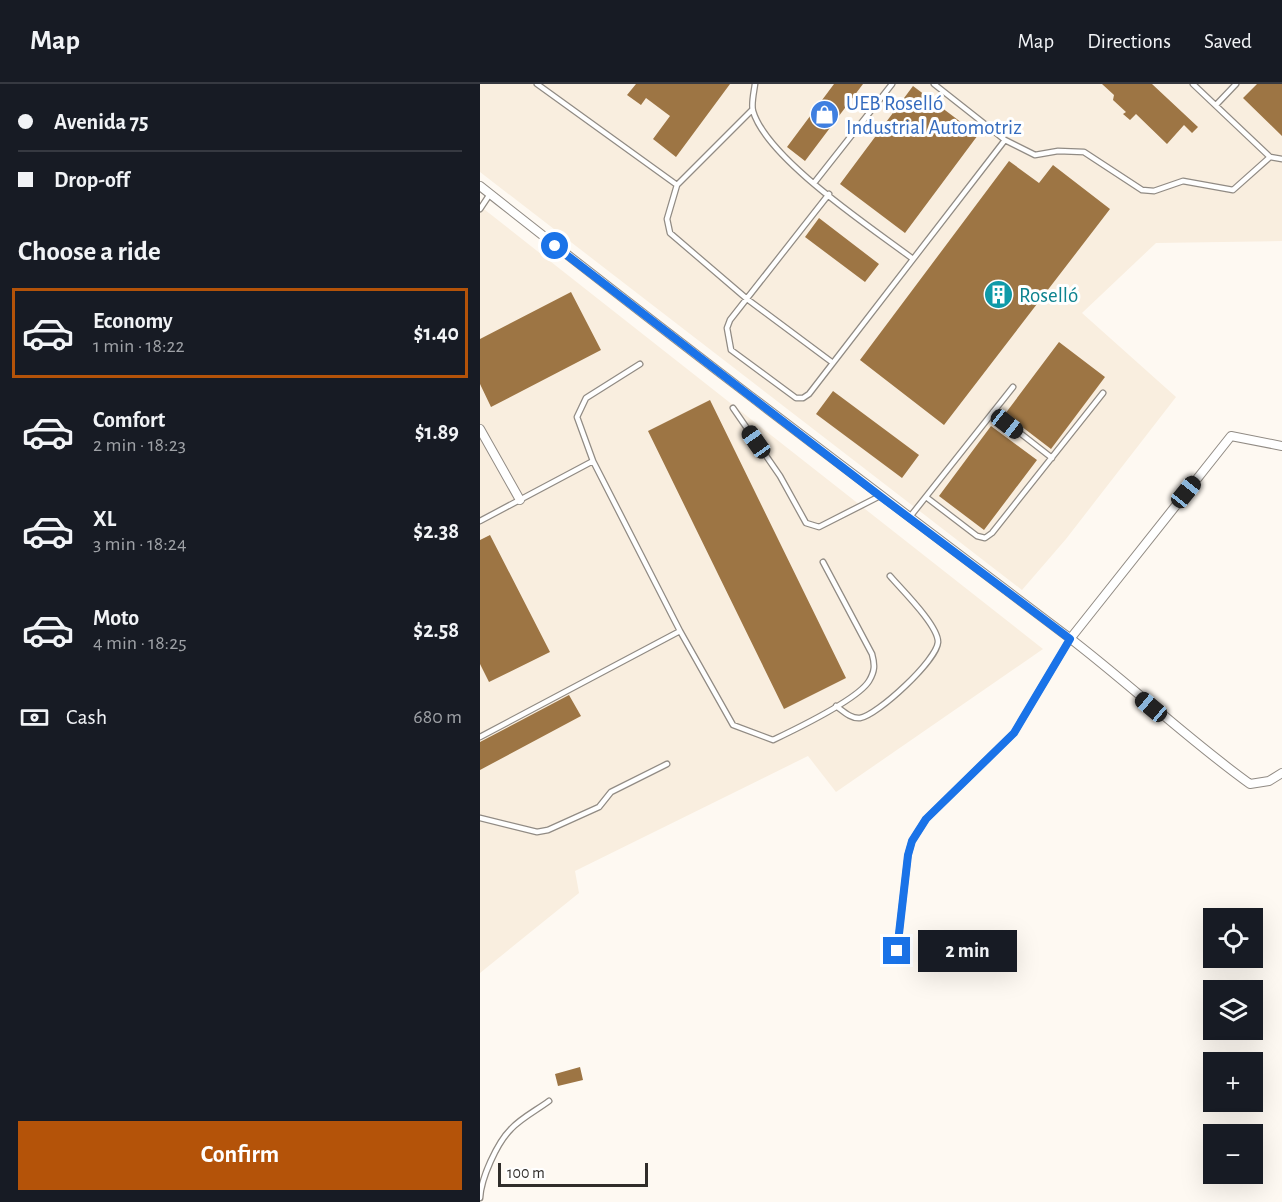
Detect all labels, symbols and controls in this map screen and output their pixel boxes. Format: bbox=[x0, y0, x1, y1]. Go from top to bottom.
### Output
text: Map bbox=[30, 27, 80, 55]
text: Map bbox=[1018, 31, 1054, 52]
text: Directions bbox=[1087, 31, 1171, 52]
text: Saved bbox=[1204, 31, 1252, 52]
place label: UEB Roselló Industrial Automotriz bbox=[846, 93, 1022, 138]
shop icon: UEB Roselló Industrial Automotriz bbox=[809, 99, 841, 131]
text: Avenida 75 bbox=[54, 111, 148, 133]
text: Drop-off bbox=[54, 169, 130, 191]
route start bbox=[541, 232, 568, 259]
text: Choose a ride bbox=[18, 238, 161, 265]
building icon: Roselló bbox=[982, 279, 1014, 311]
place label: Roselló bbox=[1019, 285, 1078, 306]
icon: car bbox=[21, 306, 75, 360]
text: Economy bbox=[93, 310, 173, 332]
text: $1.40 bbox=[414, 322, 459, 344]
text: 1 min · 18:22 bbox=[93, 336, 185, 356]
icon: car bbox=[21, 405, 75, 459]
car bbox=[987, 406, 1027, 442]
text: Comfort bbox=[93, 409, 165, 431]
text: $1.89 bbox=[415, 421, 459, 443]
car bbox=[738, 422, 774, 462]
text: 2 min · 18:23 bbox=[93, 435, 186, 455]
car bbox=[1168, 472, 1204, 512]
icon: car bbox=[21, 504, 75, 558]
text: XL bbox=[93, 508, 116, 530]
text: $2.38 bbox=[413, 520, 459, 542]
text: 3 min · 18:24 bbox=[93, 534, 187, 554]
icon: car bbox=[21, 603, 75, 657]
text: Moto bbox=[93, 607, 139, 629]
text: $2.58 bbox=[413, 619, 459, 641]
text: 4 min · 18:25 bbox=[93, 633, 187, 653]
car bbox=[1131, 689, 1171, 725]
icon: cash bbox=[18, 701, 51, 734]
text: Cash bbox=[66, 706, 107, 728]
text: 680 m bbox=[413, 707, 462, 727]
map controls bbox=[1203, 908, 1263, 1184]
button: locate bbox=[1203, 908, 1263, 968]
callout: 2 min bbox=[918, 930, 1017, 972]
route end bbox=[883, 937, 910, 964]
text: 2 min bbox=[945, 941, 990, 961]
button: layers bbox=[1203, 980, 1263, 1040]
button: + bbox=[1203, 1052, 1263, 1112]
button: Confirm bbox=[18, 1121, 462, 1190]
button: − bbox=[1203, 1124, 1263, 1184]
scale bar bbox=[498, 1160, 648, 1188]
text: 100 m bbox=[507, 1165, 545, 1181]

